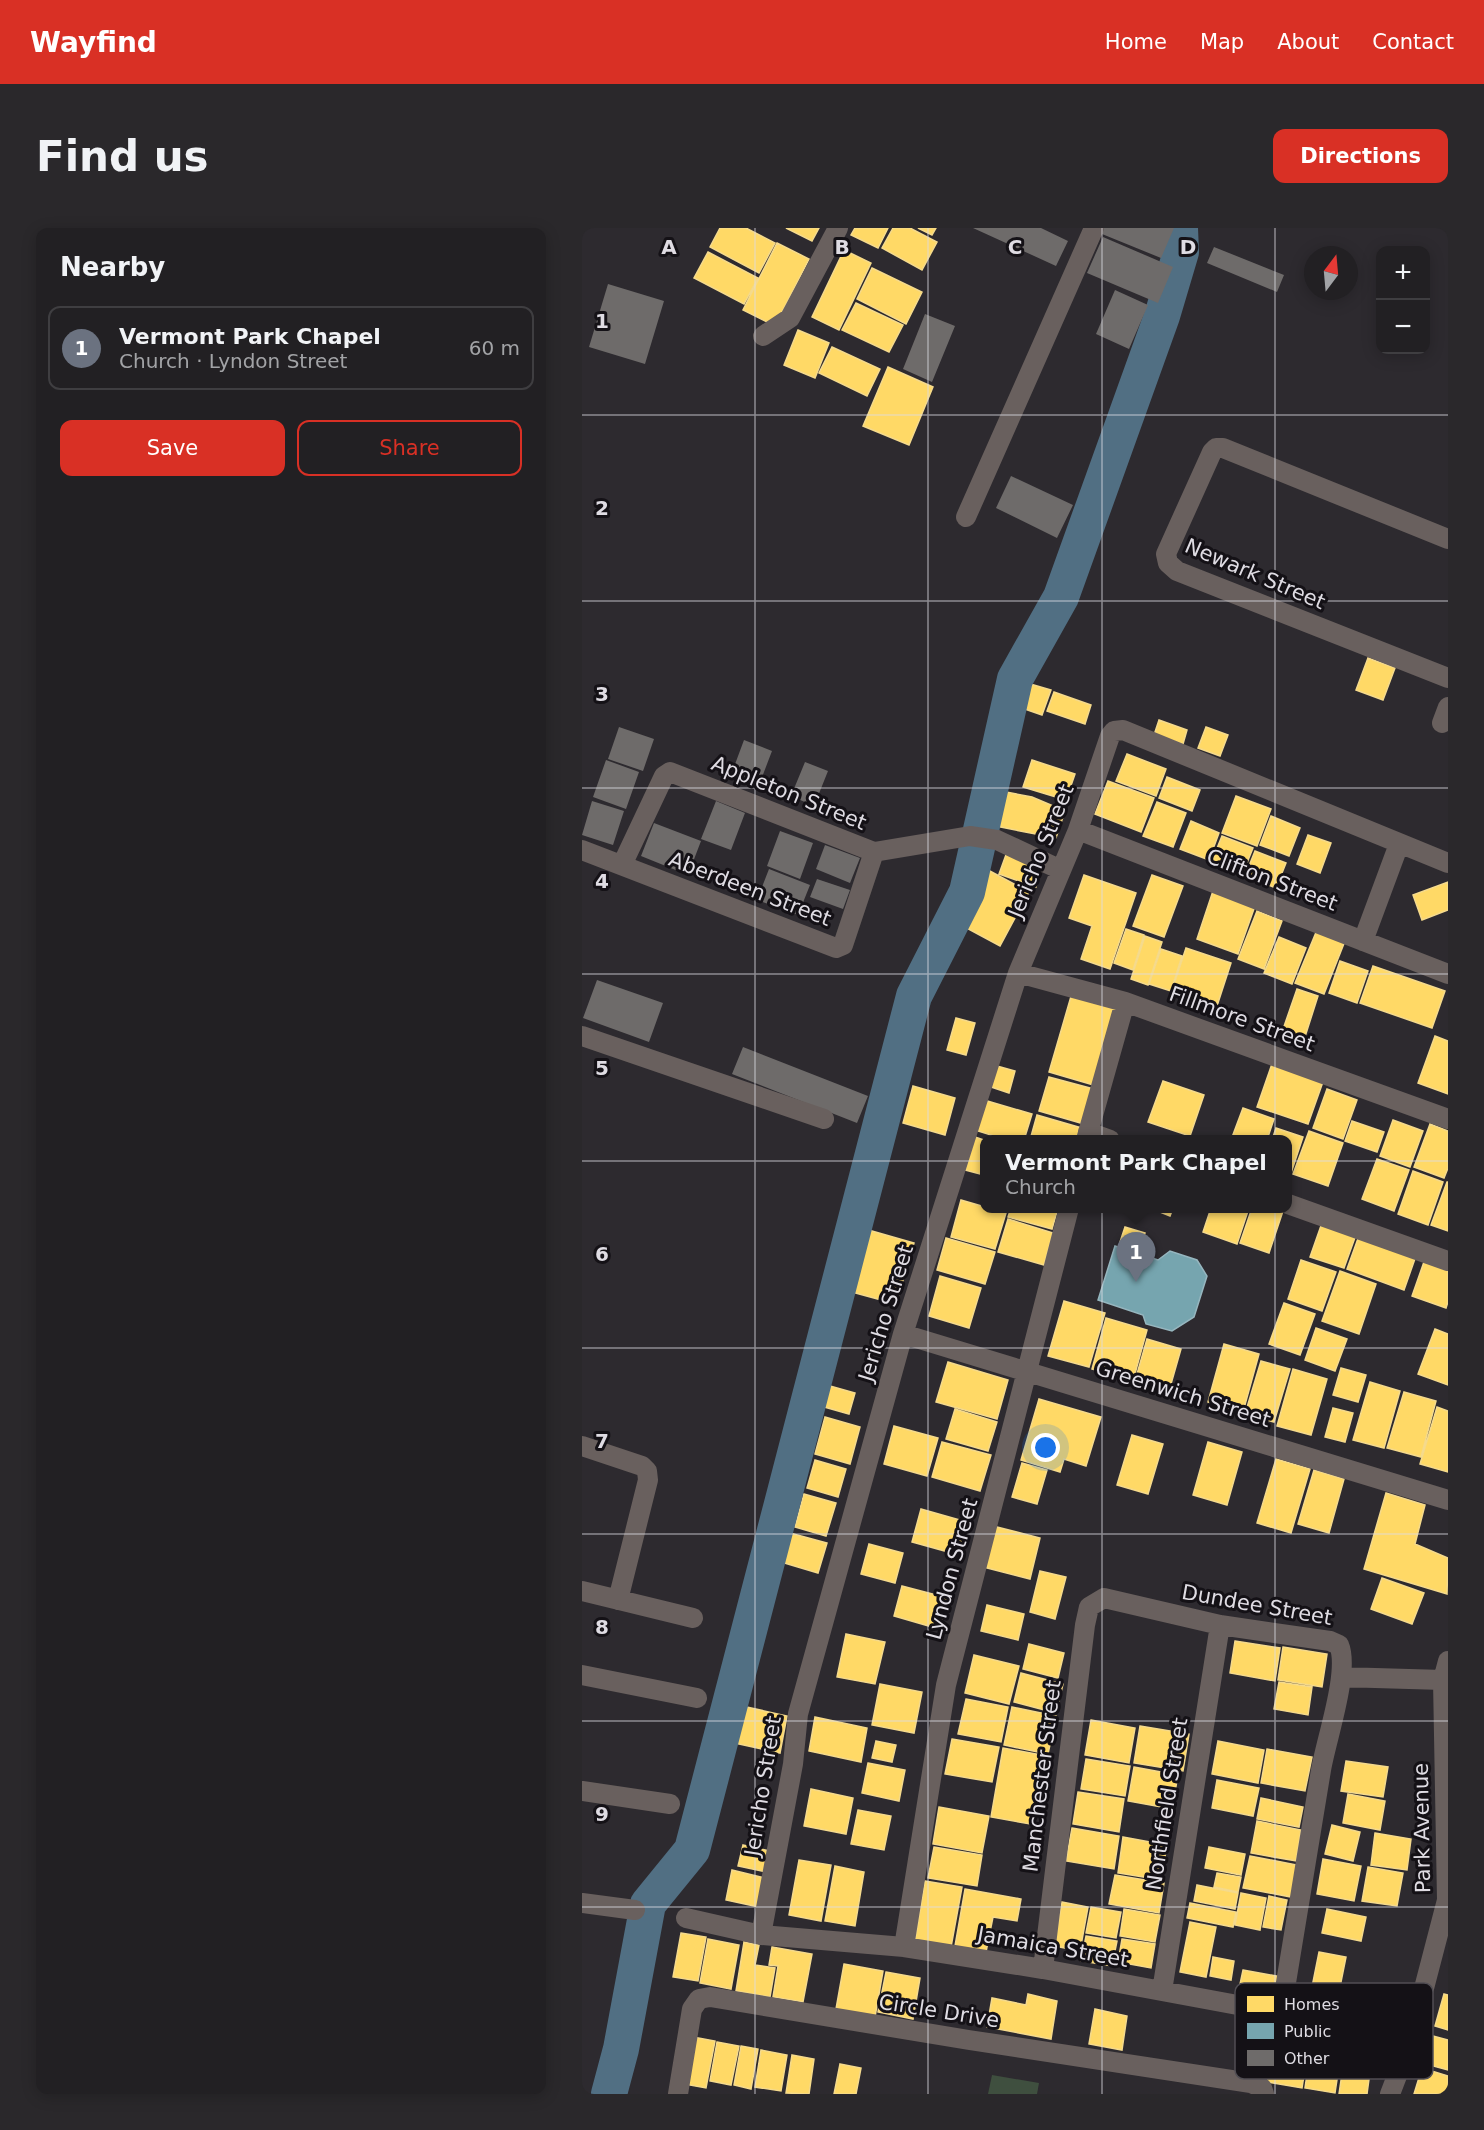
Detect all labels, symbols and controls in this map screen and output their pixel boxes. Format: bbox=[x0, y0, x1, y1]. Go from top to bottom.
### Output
text: Wayfind bbox=[30, 26, 157, 59]
text: Home bbox=[1105, 30, 1167, 54]
text: Map bbox=[1200, 30, 1244, 54]
text: About bbox=[1277, 30, 1339, 54]
text: Contact bbox=[1372, 30, 1454, 54]
button: Directions bbox=[1273, 129, 1448, 183]
text: Find us bbox=[36, 132, 209, 181]
text: A bbox=[661, 235, 677, 259]
text: B bbox=[834, 235, 850, 259]
text: C bbox=[1008, 235, 1022, 259]
text: D bbox=[1180, 235, 1196, 259]
north arrow bbox=[1304, 246, 1358, 300]
map controls bbox=[1376, 246, 1430, 354]
button: + bbox=[1376, 246, 1430, 300]
text: Nearby bbox=[60, 252, 165, 282]
button: − bbox=[1376, 300, 1430, 354]
text: 1 bbox=[595, 309, 609, 333]
text: Vermont Park Chapel bbox=[119, 324, 381, 349]
text: 1 bbox=[75, 336, 88, 360]
text: 60 m bbox=[469, 336, 520, 360]
text: Church · Lyndon Street bbox=[119, 349, 347, 373]
button: Save bbox=[60, 420, 285, 476]
button: Share bbox=[297, 420, 522, 476]
text: 2 bbox=[595, 496, 609, 520]
street label: Newark Street bbox=[1181, 534, 1329, 614]
text: 3 bbox=[595, 682, 609, 706]
street label: Appleton Street bbox=[708, 751, 870, 835]
street label: Jericho Street bbox=[1003, 781, 1079, 923]
street label: Clifton Street bbox=[1203, 844, 1341, 916]
street label: Aberdeen Street bbox=[665, 847, 835, 931]
text: 4 bbox=[595, 869, 609, 893]
street label: Fillmore Street bbox=[1166, 982, 1318, 1056]
text: 5 bbox=[595, 1056, 609, 1080]
popup bbox=[980, 1135, 1292, 1213]
text: Vermont Park Chapel bbox=[1005, 1150, 1267, 1175]
text: Church bbox=[1005, 1175, 1076, 1199]
pin: 1 bbox=[1116, 1232, 1156, 1282]
text: 6 bbox=[595, 1242, 609, 1266]
street label: Jericho Street bbox=[853, 1242, 918, 1386]
street label: Greenwich Street bbox=[1092, 1356, 1274, 1432]
text: 7 bbox=[595, 1429, 609, 1453]
your location bbox=[1031, 1433, 1060, 1462]
street label: Lyndon Street bbox=[922, 1496, 982, 1642]
street label: Dundee Street bbox=[1180, 1580, 1334, 1630]
text: 8 bbox=[595, 1615, 609, 1639]
street label: Manchester Street bbox=[1018, 1679, 1066, 1873]
street label: Jericho Street bbox=[740, 1714, 786, 1860]
street label: Northfield Street bbox=[1141, 1716, 1193, 1892]
street label: Park Avenue bbox=[1409, 1763, 1435, 1893]
text: 9 bbox=[595, 1802, 609, 1826]
street label: Jamaica Street bbox=[974, 1922, 1130, 1972]
legend bbox=[1235, 1983, 1433, 2079]
street label: Circle Drive bbox=[877, 1990, 1001, 2032]
text: Homes bbox=[1284, 1995, 1340, 2014]
text: Public bbox=[1284, 2022, 1331, 2041]
text: Other bbox=[1284, 2049, 1330, 2068]

